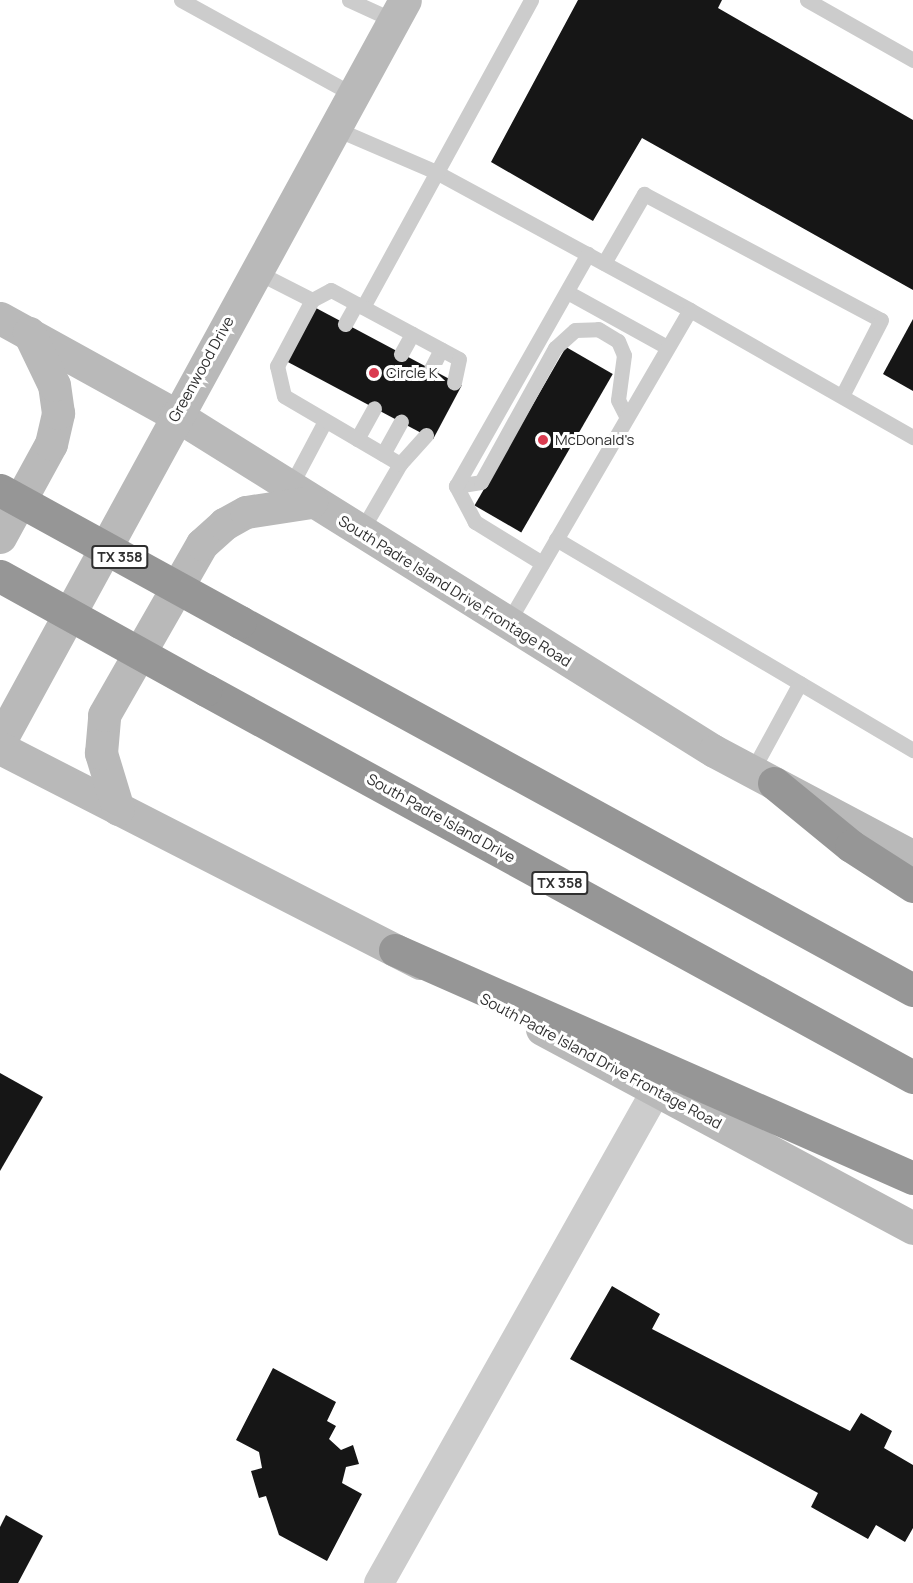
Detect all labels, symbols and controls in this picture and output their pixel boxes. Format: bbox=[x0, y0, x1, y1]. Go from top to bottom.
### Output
street label: Greenwood Drive bbox=[165, 313, 237, 425]
place label: Circle K bbox=[386, 364, 438, 382]
marker: Circle K bbox=[367, 366, 381, 380]
place label: McDonald's bbox=[555, 431, 634, 449]
marker: McDonald's bbox=[536, 433, 550, 447]
street label: South Padre Island Drive Frontage Road bbox=[335, 512, 575, 670]
road number: TX 358 bbox=[90, 546, 150, 568]
street label: South Padre Island Drive bbox=[364, 770, 518, 866]
road number: TX 358 bbox=[530, 872, 590, 894]
street label: South Padre Island Drive Frontage Road bbox=[477, 989, 725, 1133]

